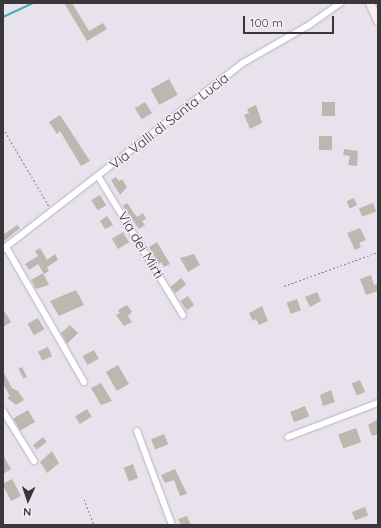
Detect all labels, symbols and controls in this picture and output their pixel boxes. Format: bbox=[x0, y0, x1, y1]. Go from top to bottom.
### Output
scale bar bbox=[245, 8, 336, 34]
text: 100 m bbox=[250, 15, 283, 30]
street label: Via Valli di Santa Lucia bbox=[106, 69, 232, 173]
street label: Via dei Mirti bbox=[114, 208, 168, 282]
north arrow bbox=[8, 480, 48, 520]
text: N bbox=[23, 505, 32, 519]

